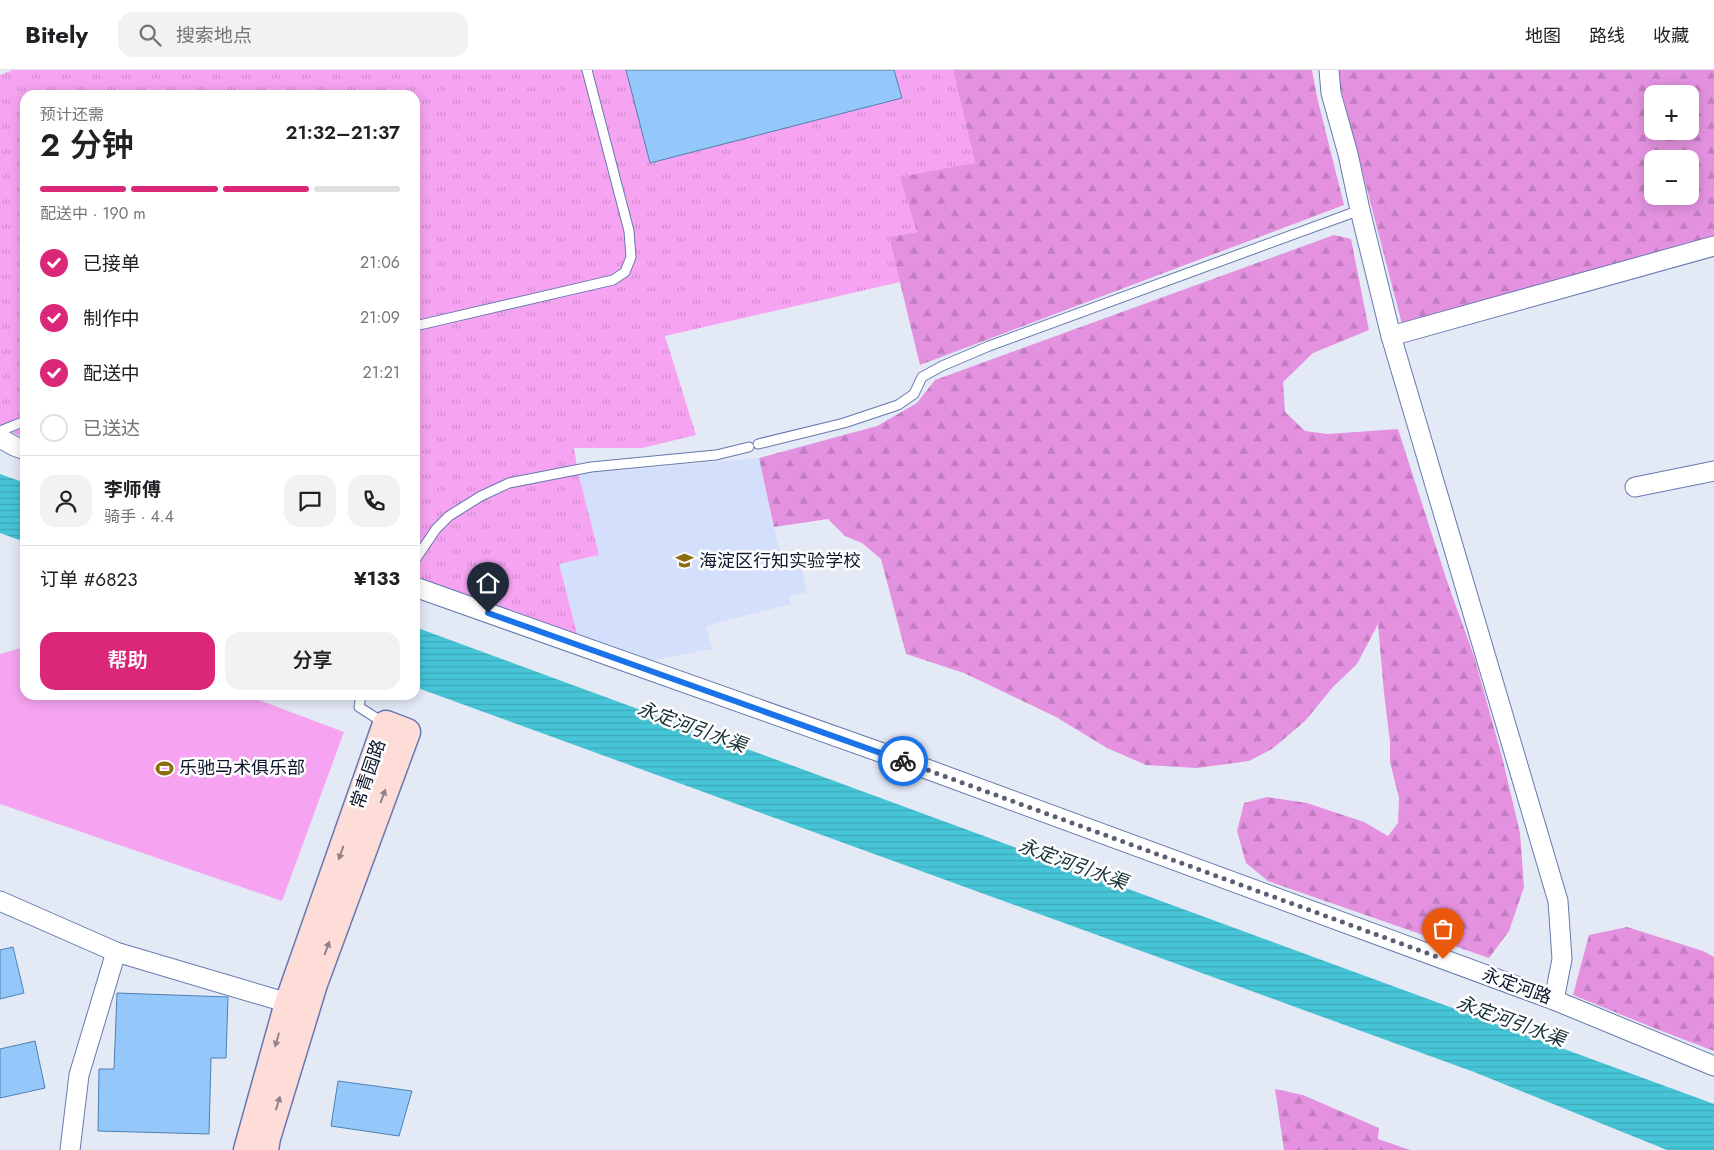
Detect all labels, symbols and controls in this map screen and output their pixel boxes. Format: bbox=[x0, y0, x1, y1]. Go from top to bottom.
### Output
search box bbox=[118, 12, 468, 57]
text: Bitely bbox=[25, 17, 88, 52]
icon: search bbox=[136, 21, 164, 49]
text: 搜索地点 bbox=[176, 22, 252, 49]
text: 地图 bbox=[1525, 23, 1561, 49]
text: 路线 bbox=[1589, 23, 1625, 49]
text: 收藏 bbox=[1653, 23, 1689, 49]
map controls bbox=[1644, 85, 1699, 205]
button: + bbox=[1644, 85, 1699, 140]
text: 预计还需 bbox=[40, 103, 104, 126]
text: 21:32–21:37 bbox=[285, 119, 400, 146]
text: 2 分钟 bbox=[40, 122, 134, 168]
button: − bbox=[1644, 150, 1699, 205]
text: 配送中 · 190 m bbox=[40, 202, 146, 225]
icon: check bbox=[40, 249, 68, 277]
text: 已接单 bbox=[83, 250, 140, 277]
text: 21:06 bbox=[360, 251, 400, 274]
icon: check bbox=[40, 304, 68, 332]
text: 制作中 bbox=[83, 305, 140, 332]
text: 21:09 bbox=[360, 306, 400, 329]
icon: check bbox=[40, 359, 68, 387]
text: 配送中 bbox=[83, 360, 140, 387]
text: 21:21 bbox=[363, 361, 400, 384]
text: 已送达 bbox=[83, 415, 140, 442]
button: person bbox=[40, 475, 92, 527]
button: chat bbox=[284, 475, 336, 527]
button: phone bbox=[348, 475, 400, 527]
text: 李师傅 bbox=[104, 476, 161, 503]
text: 骑手 · 4.4 bbox=[104, 505, 174, 528]
place label: 海淀区行知实验学校 bbox=[699, 548, 861, 574]
school or university icon: 海淀区行知实验学校 bbox=[675, 551, 695, 571]
pin bbox=[467, 562, 509, 613]
text: ¥133 bbox=[354, 565, 400, 592]
text: 订单 #6823 bbox=[40, 566, 138, 593]
icon: home bbox=[474, 569, 502, 597]
button: 帮助 bbox=[40, 632, 215, 690]
button: 分享 bbox=[225, 632, 400, 690]
water label: 永定河引水渠 bbox=[634, 695, 753, 760]
street label: 常青园路 bbox=[344, 736, 392, 812]
courier bbox=[878, 736, 928, 786]
icon: bike bbox=[889, 747, 917, 775]
place label: 乐驰马术俱乐部 bbox=[179, 755, 305, 781]
sports icon: 乐驰马术俱乐部 bbox=[155, 758, 175, 778]
one-way arrow bbox=[379, 788, 387, 803]
water label: 永定河引水渠 bbox=[1015, 832, 1134, 897]
one-way arrow bbox=[336, 846, 344, 861]
pin bbox=[1422, 908, 1464, 959]
icon: bag bbox=[1429, 915, 1457, 943]
one-way arrow bbox=[324, 941, 331, 956]
street label: 永定河路 bbox=[1479, 961, 1555, 1011]
water label: 永定河引水渠 bbox=[1453, 989, 1572, 1054]
one-way arrow bbox=[273, 1032, 281, 1047]
one-way arrow bbox=[274, 1095, 282, 1110]

